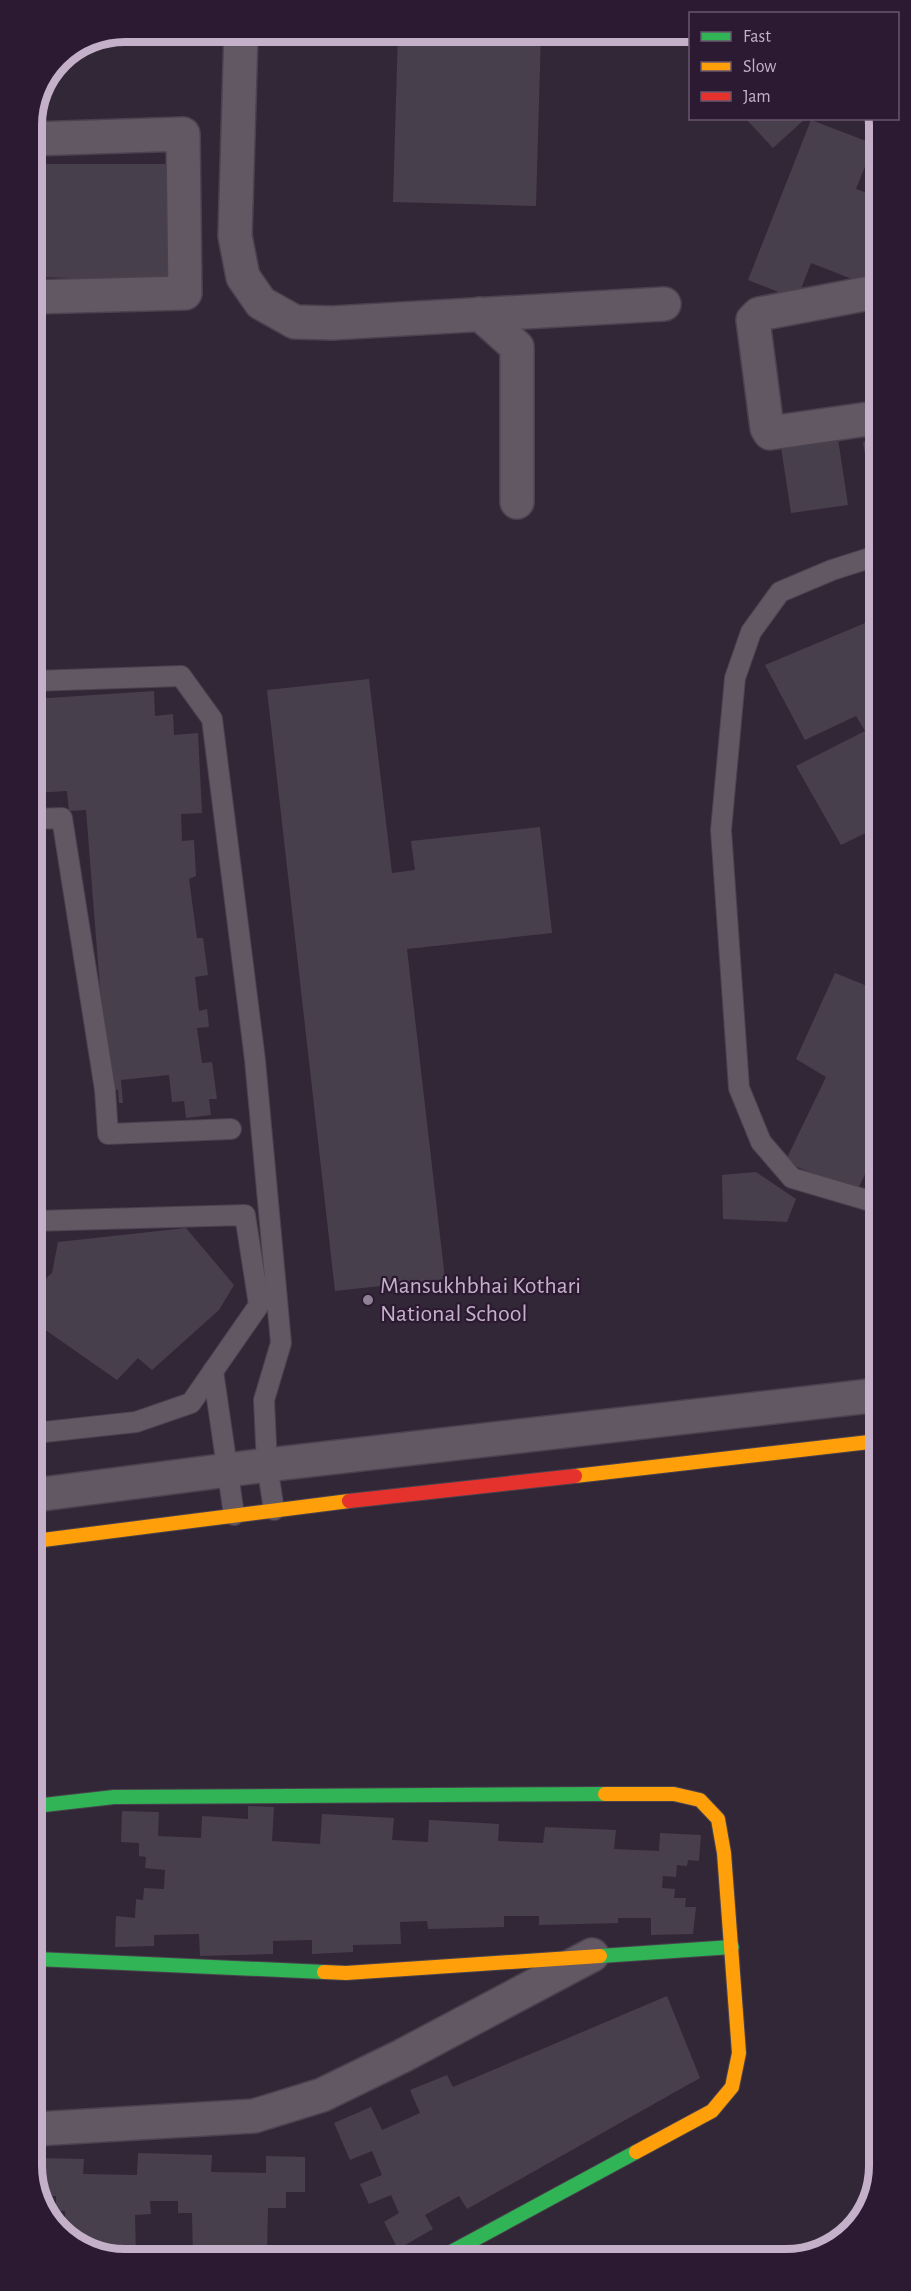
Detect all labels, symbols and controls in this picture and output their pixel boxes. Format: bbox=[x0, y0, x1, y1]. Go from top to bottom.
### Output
legend bbox=[689, 12, 899, 120]
text: Fast bbox=[743, 28, 771, 46]
text: Slow bbox=[743, 58, 776, 76]
text: Jam bbox=[743, 88, 771, 106]
place label: Mansukhbhai Kothari National School bbox=[380, 1274, 581, 1326]
marker: Mansukhbhai Kothari National School bbox=[361, 1293, 375, 1307]

